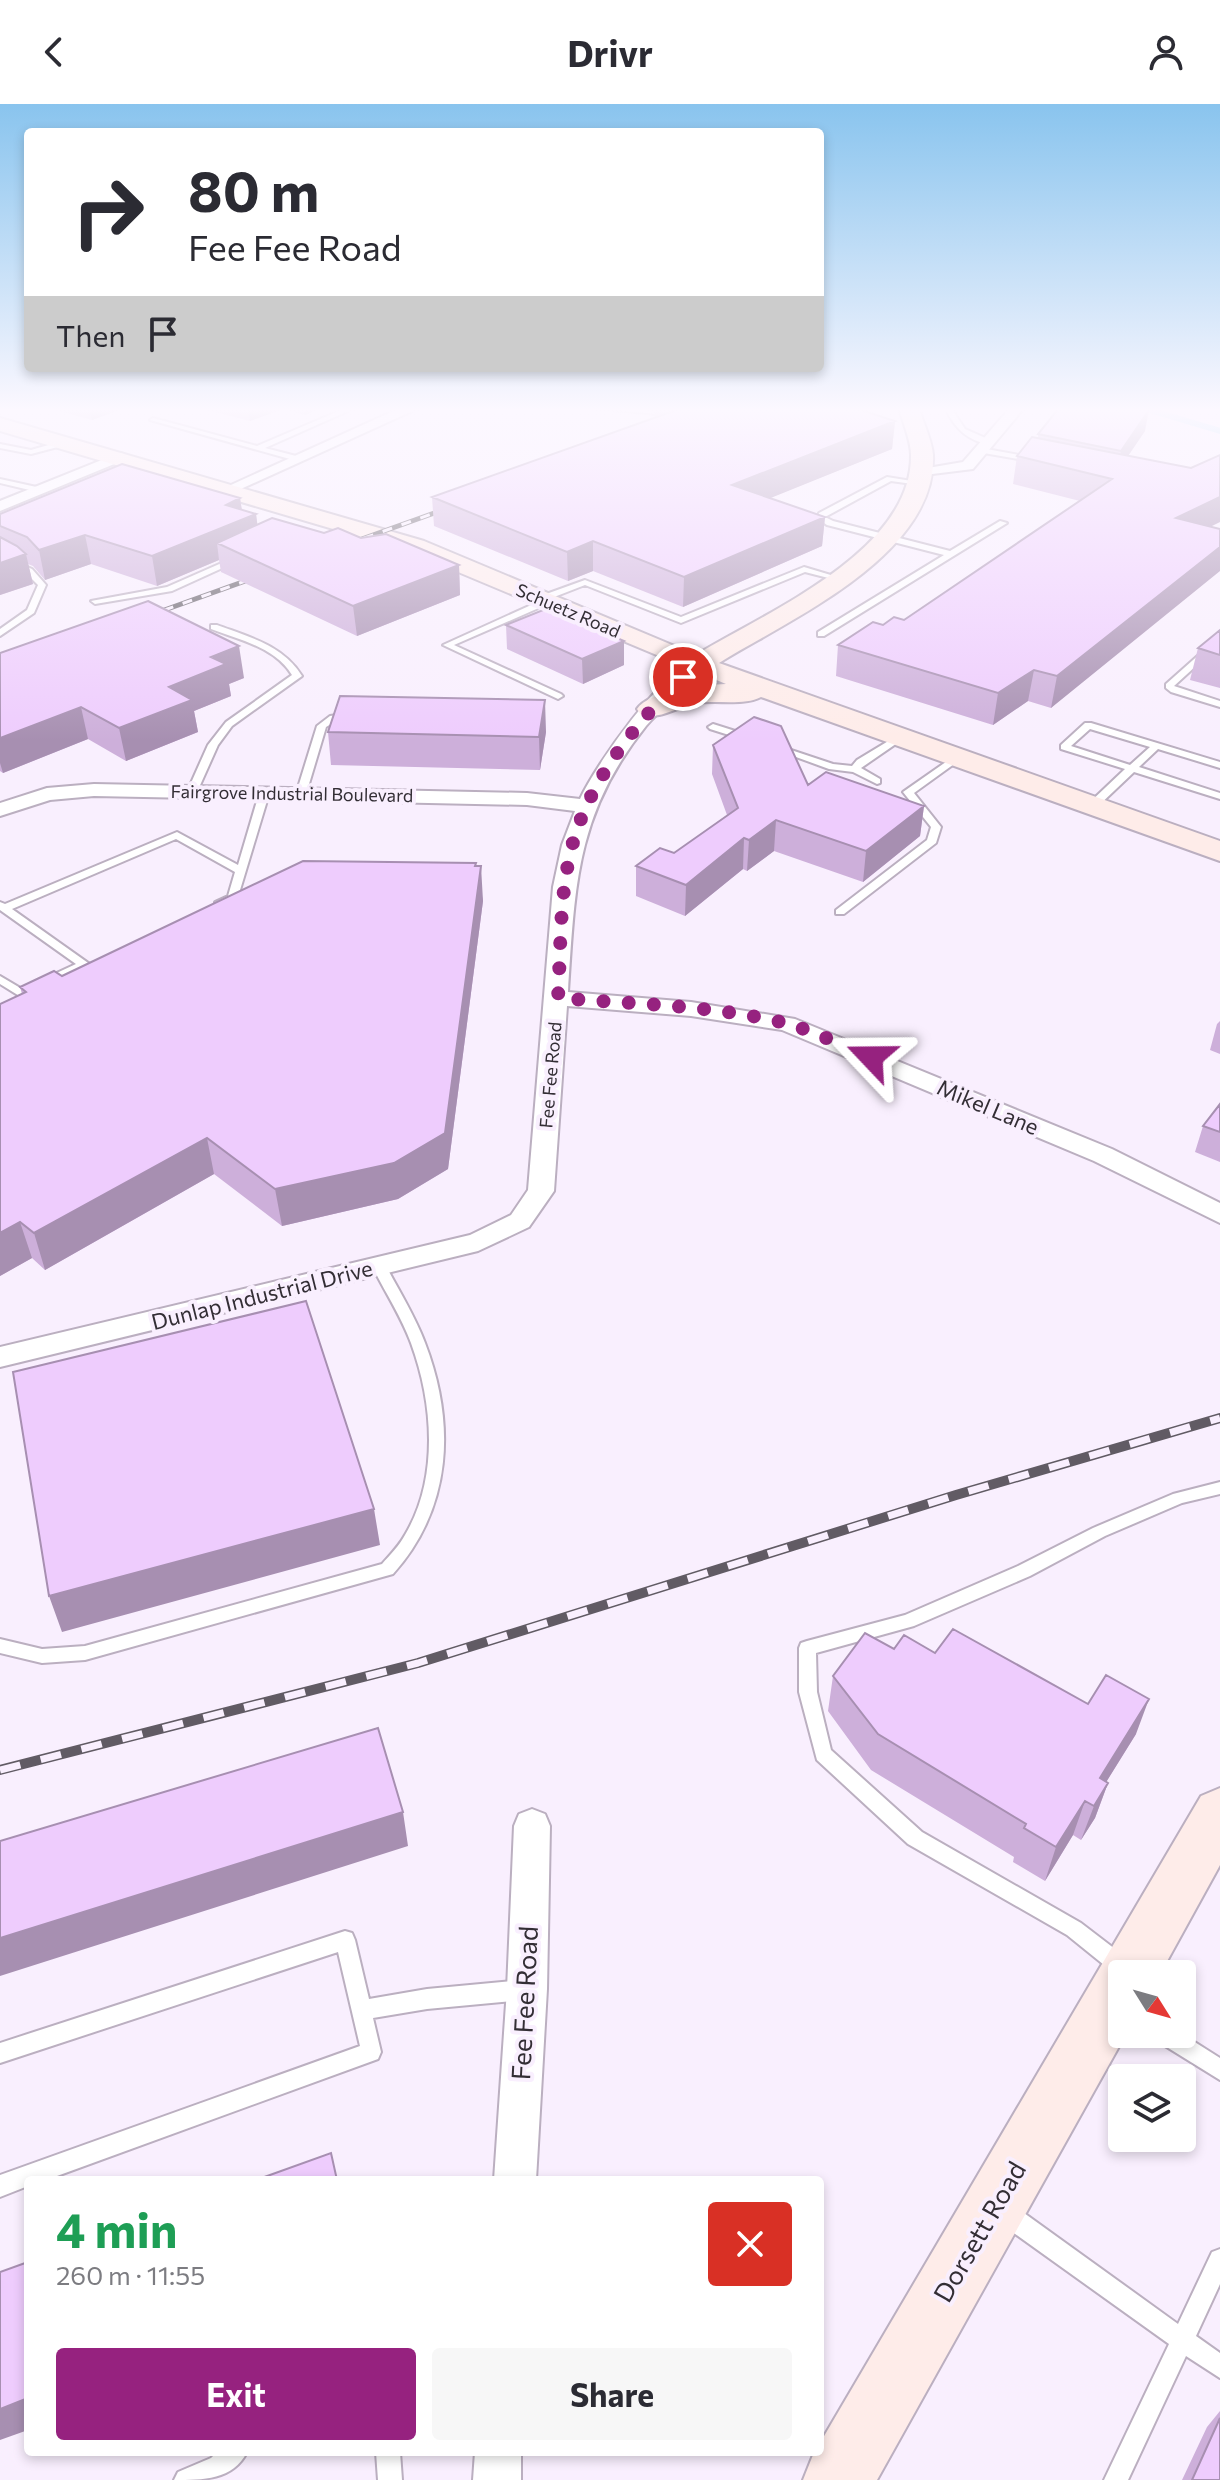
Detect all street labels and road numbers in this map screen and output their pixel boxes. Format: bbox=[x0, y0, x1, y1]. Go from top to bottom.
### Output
street label: Schuetz Road bbox=[513, 578, 624, 642]
street label: Fairgrove Industrial Boulevard bbox=[170, 780, 414, 806]
street label: Fee Fee Road bbox=[534, 1021, 566, 1129]
street label: Mikel Lane bbox=[933, 1073, 1043, 1140]
street label: Dunlap Industrial Drive bbox=[148, 1254, 375, 1335]
street label: Fee Fee Road bbox=[504, 1925, 543, 2081]
street label: Dorsett Road bbox=[926, 2156, 1031, 2307]

